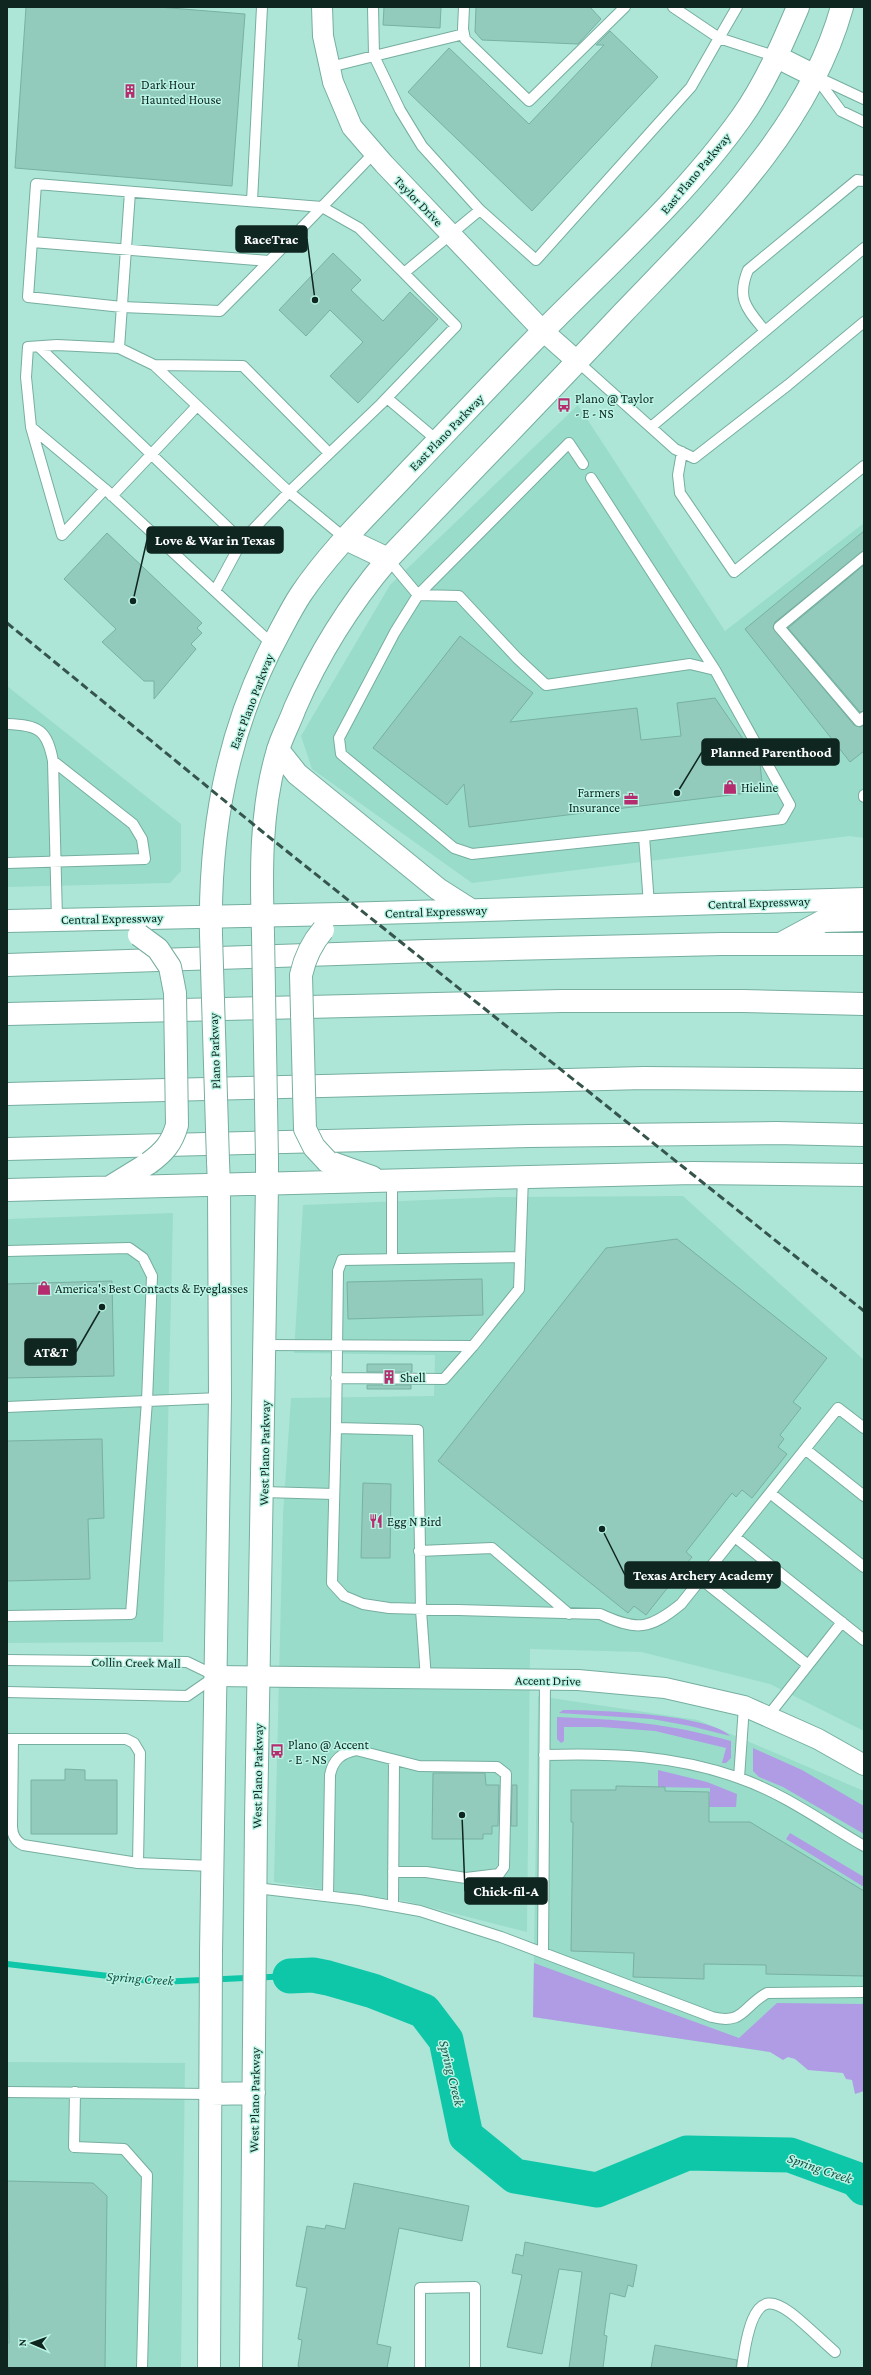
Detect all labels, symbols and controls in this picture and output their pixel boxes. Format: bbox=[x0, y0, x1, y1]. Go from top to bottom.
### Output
place label: Dark Hour Haunted House bbox=[141, 77, 222, 107]
building icon: Dark Hour Haunted House bbox=[122, 83, 138, 99]
street label: East Plano Parkway bbox=[657, 129, 734, 217]
street label: Taylor Drive bbox=[391, 173, 446, 230]
callout: RaceTrac bbox=[236, 226, 307, 252]
text: RaceTrac bbox=[244, 231, 299, 247]
street label: East Plano Parkway bbox=[406, 390, 488, 474]
place label: Plano @ Taylor - E - NS bbox=[575, 391, 654, 421]
bus stop icon: Plano @ Taylor - E - NS bbox=[556, 397, 572, 413]
callout: Love & War in Texas bbox=[147, 527, 283, 553]
text: Love & War in Texas bbox=[155, 532, 275, 548]
street label: East Plano Parkway bbox=[226, 650, 277, 751]
callout: Planned Parenthood bbox=[702, 739, 839, 765]
text: Planned Parenthood bbox=[710, 744, 832, 760]
shop icon: Hieline bbox=[722, 779, 738, 795]
place label: Hieline bbox=[741, 780, 778, 795]
place label: Farmers Insurance bbox=[569, 785, 620, 815]
office icon: Farmers Insurance bbox=[623, 791, 639, 807]
street label: Central Expressway bbox=[708, 893, 811, 912]
street label: Central Expressway bbox=[385, 902, 488, 921]
street label: Central Expressway bbox=[61, 910, 164, 927]
street label: Plano Parkway bbox=[206, 1012, 223, 1089]
shop icon: America's Best Contacts & Eyeglasses bbox=[36, 1280, 52, 1296]
place label: America's Best Contacts & Eyeglasses bbox=[55, 1281, 248, 1296]
callout: AT&T bbox=[25, 1339, 76, 1365]
text: AT&T bbox=[33, 1344, 69, 1360]
building icon: Shell bbox=[381, 1369, 397, 1385]
place label: Shell bbox=[400, 1370, 426, 1385]
street label: West Plano Parkway bbox=[256, 1399, 273, 1506]
restaurant icon: Egg N Bird bbox=[368, 1513, 384, 1529]
place label: Egg N Bird bbox=[387, 1514, 442, 1529]
callout: Texas Archery Academy bbox=[625, 1562, 780, 1588]
text: Texas Archery Academy bbox=[633, 1567, 773, 1583]
street label: Collin Creek Mall bbox=[91, 1654, 181, 1671]
street label: Accent Drive bbox=[515, 1672, 581, 1689]
street label: West Plano Parkway bbox=[249, 1722, 266, 1829]
place label: Plano @ Accent - E - NS bbox=[288, 1737, 370, 1767]
bus stop icon: Plano @ Accent - E - NS bbox=[269, 1743, 285, 1759]
callout: Chick-fil-A bbox=[465, 1878, 547, 1904]
text: Chick-fil-A bbox=[473, 1883, 539, 1899]
water label: Spring Creek bbox=[106, 1968, 175, 1988]
water label: Spring Creek bbox=[436, 2038, 468, 2109]
street label: West Plano Parkway bbox=[246, 2046, 263, 2153]
water label: Spring Creek bbox=[786, 2149, 855, 2187]
north arrow bbox=[12, 2323, 52, 2363]
text: N bbox=[16, 2338, 28, 2347]

